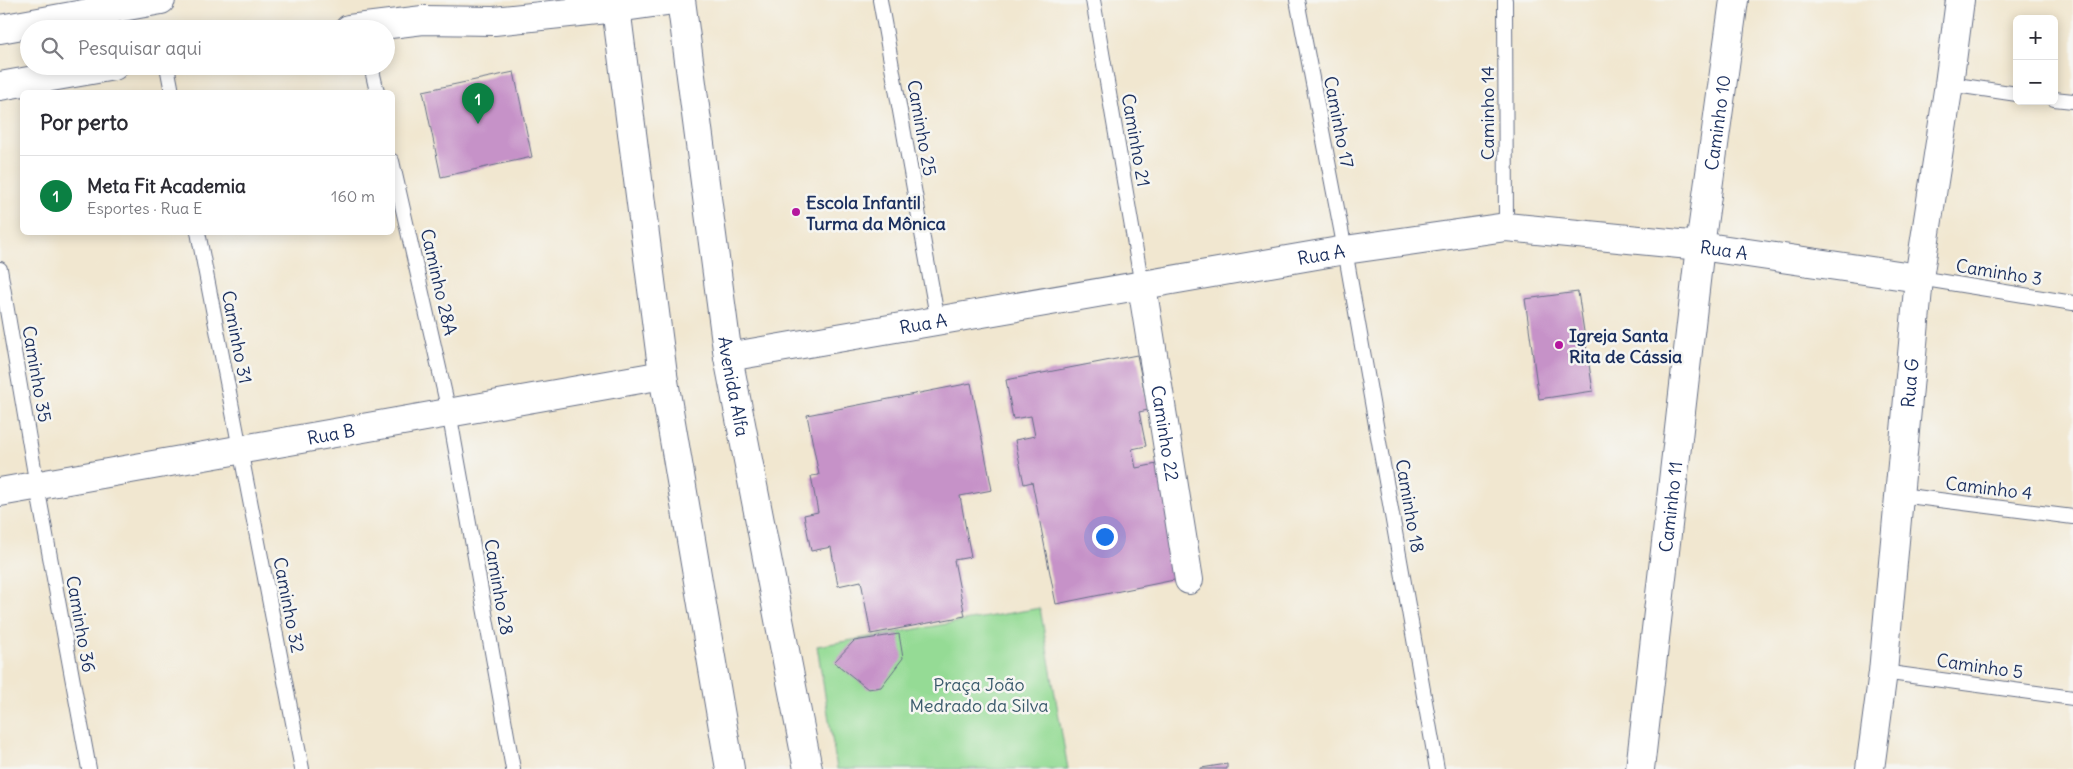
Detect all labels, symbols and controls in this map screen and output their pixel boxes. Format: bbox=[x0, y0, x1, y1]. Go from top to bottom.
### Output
map controls bbox=[2013, 15, 2058, 105]
button: + bbox=[2013, 15, 2058, 60]
search box bbox=[20, 20, 395, 75]
icon: search bbox=[38, 34, 66, 62]
text: Pesquisar aqui bbox=[78, 36, 202, 60]
button: − bbox=[2013, 60, 2058, 105]
street label: Caminho 14 bbox=[1476, 66, 1499, 160]
street label: Caminho 10 bbox=[1699, 73, 1735, 172]
street label: Caminho 17 bbox=[1319, 74, 1359, 170]
street label: Caminho 25 bbox=[902, 78, 942, 178]
pin: 1 bbox=[462, 83, 494, 124]
street label: Caminho 21 bbox=[1117, 92, 1155, 188]
text: Por perto bbox=[40, 109, 128, 136]
text: Meta Fit Academia bbox=[87, 174, 246, 198]
text: 1 bbox=[53, 186, 59, 206]
text: 160 m bbox=[331, 186, 375, 206]
place label: Escola Infantil Turma da Mônica bbox=[806, 191, 946, 235]
text: Esportes · Rua E bbox=[87, 198, 202, 218]
marker: Escola Infantil Turma da Mônica bbox=[790, 206, 802, 218]
street label: Caminho 28A bbox=[416, 226, 462, 338]
street label: Rua A bbox=[1699, 235, 1749, 264]
street label: Rua A bbox=[1296, 239, 1347, 270]
street label: Caminho 3 bbox=[1954, 254, 2044, 290]
street label: Caminho 31 bbox=[217, 289, 257, 385]
street label: Rua A bbox=[898, 308, 949, 339]
street label: Caminho 35 bbox=[17, 324, 57, 424]
place label: Igreja Santa Rita de Cássia bbox=[1569, 324, 1682, 368]
street label: Avenida Alfa bbox=[714, 335, 755, 438]
marker: Igreja Santa Rita de Cássia bbox=[1553, 339, 1565, 351]
street label: Rua G bbox=[1896, 357, 1923, 409]
street label: Caminho 22 bbox=[1147, 384, 1185, 483]
street label: Rua B bbox=[305, 418, 357, 449]
street label: Caminho 18 bbox=[1390, 457, 1430, 555]
street label: Caminho 11 bbox=[1653, 460, 1687, 553]
street label: Caminho 4 bbox=[1944, 471, 2034, 505]
your location bbox=[1092, 524, 1118, 550]
street label: Caminho 28 bbox=[479, 537, 519, 637]
street label: Caminho 32 bbox=[268, 555, 310, 655]
street label: Caminho 36 bbox=[61, 574, 101, 674]
street label: Caminho 5 bbox=[1935, 649, 2025, 683]
park label: Praça João Medrado da Silva bbox=[909, 673, 1049, 717]

